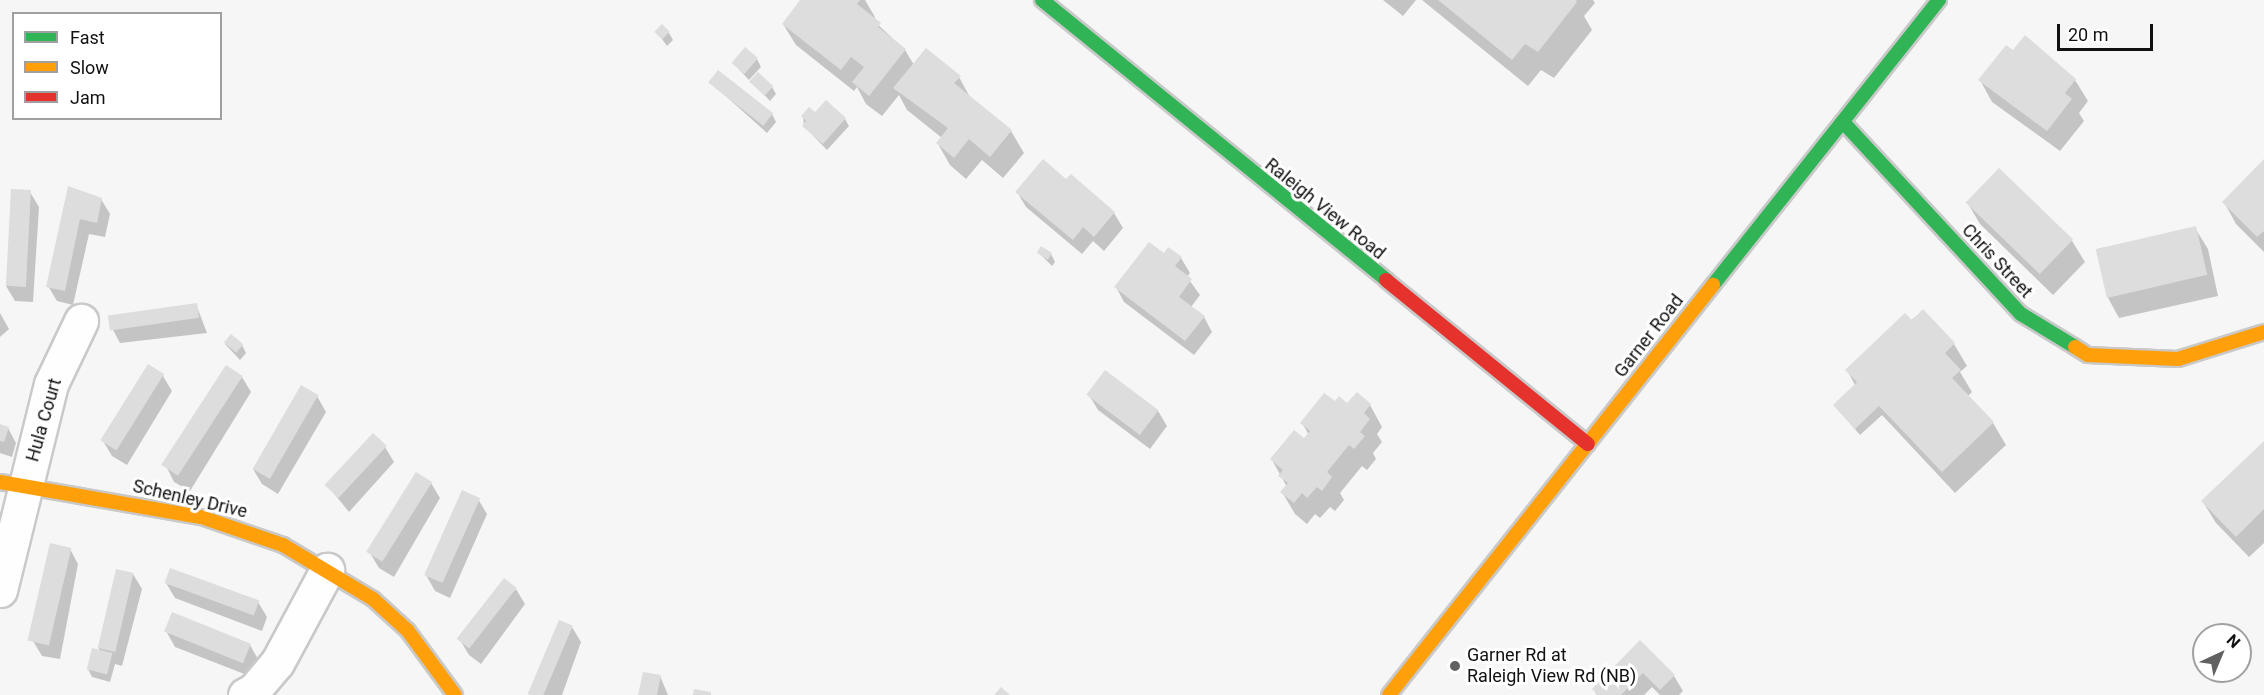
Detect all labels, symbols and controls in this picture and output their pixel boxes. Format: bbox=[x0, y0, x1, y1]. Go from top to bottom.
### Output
legend bbox=[12, 12, 222, 120]
scale bar bbox=[2060, 12, 2156, 50]
text: 20 m bbox=[2068, 24, 2108, 45]
text: Fast bbox=[70, 27, 105, 48]
text: Slow bbox=[70, 57, 109, 78]
text: Jam bbox=[70, 87, 106, 108]
street label: Raleigh View Road bbox=[1261, 154, 1389, 264]
street label: Chris Street bbox=[1957, 219, 2037, 303]
street label: Garner Road bbox=[1610, 290, 1688, 382]
street label: Hula Court bbox=[22, 376, 66, 464]
street label: Schenley Drive bbox=[131, 475, 249, 523]
north arrow bbox=[2192, 623, 2252, 683]
text: N bbox=[2223, 630, 2244, 652]
place label: Garner Rd at Raleigh View Rd (NB) bbox=[1467, 645, 1636, 688]
marker: Garner Rd at Raleigh View Rd (NB) bbox=[1448, 659, 1462, 673]

